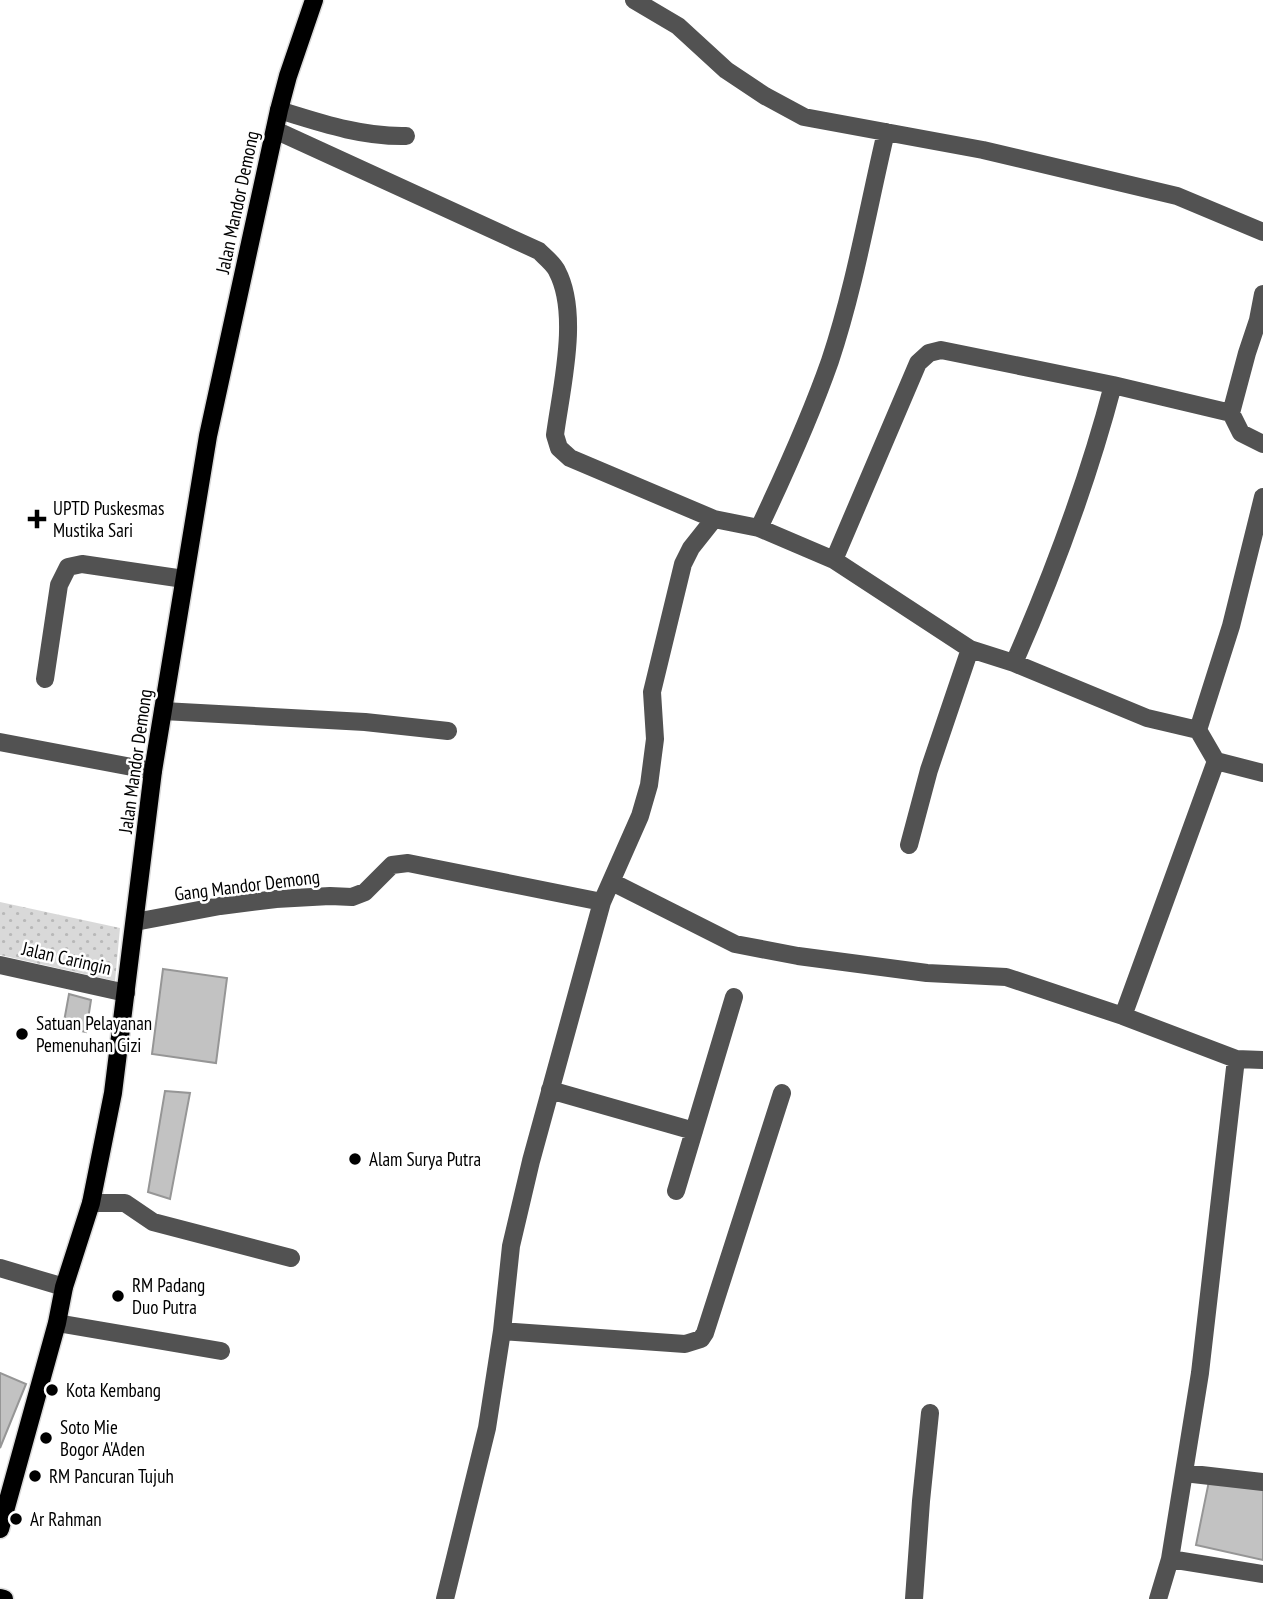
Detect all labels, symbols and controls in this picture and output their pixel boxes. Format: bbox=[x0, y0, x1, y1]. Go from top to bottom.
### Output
street label: Jalan Mandor Demong bbox=[210, 128, 264, 277]
place label: UPTD Puskesmas Mustika Sari bbox=[53, 496, 164, 542]
marker: UPTD Puskesmas Mustika Sari bbox=[27, 509, 47, 529]
street label: Jalan Mandor Demong bbox=[113, 687, 157, 836]
street label: Gang Mandor Demong bbox=[173, 864, 321, 906]
street label: Jalan Caringin bbox=[19, 936, 114, 980]
place label: Satuan Pelayanan Pemenuhan Gizi bbox=[36, 1011, 152, 1057]
marker: Satuan Pelayanan Pemenuhan Gizi bbox=[14, 1026, 30, 1042]
place label: Alam Surya Putra bbox=[369, 1147, 481, 1171]
marker: Alam Surya Putra bbox=[347, 1151, 363, 1167]
place label: RM Padang Duo Putra bbox=[132, 1273, 205, 1319]
marker: RM Padang Duo Putra bbox=[110, 1288, 126, 1304]
place label: Kota Kembang bbox=[66, 1378, 161, 1402]
marker: Kota Kembang bbox=[44, 1382, 60, 1398]
place label: Soto Mie Bogor A'Aden bbox=[60, 1415, 145, 1461]
marker: Soto Mie Bogor A'Aden bbox=[38, 1430, 54, 1446]
place label: RM Pancuran Tujuh bbox=[49, 1464, 174, 1488]
marker: RM Pancuran Tujuh bbox=[27, 1468, 43, 1484]
place label: Ar Rahman bbox=[30, 1507, 102, 1531]
marker: Ar Rahman bbox=[8, 1511, 24, 1527]

